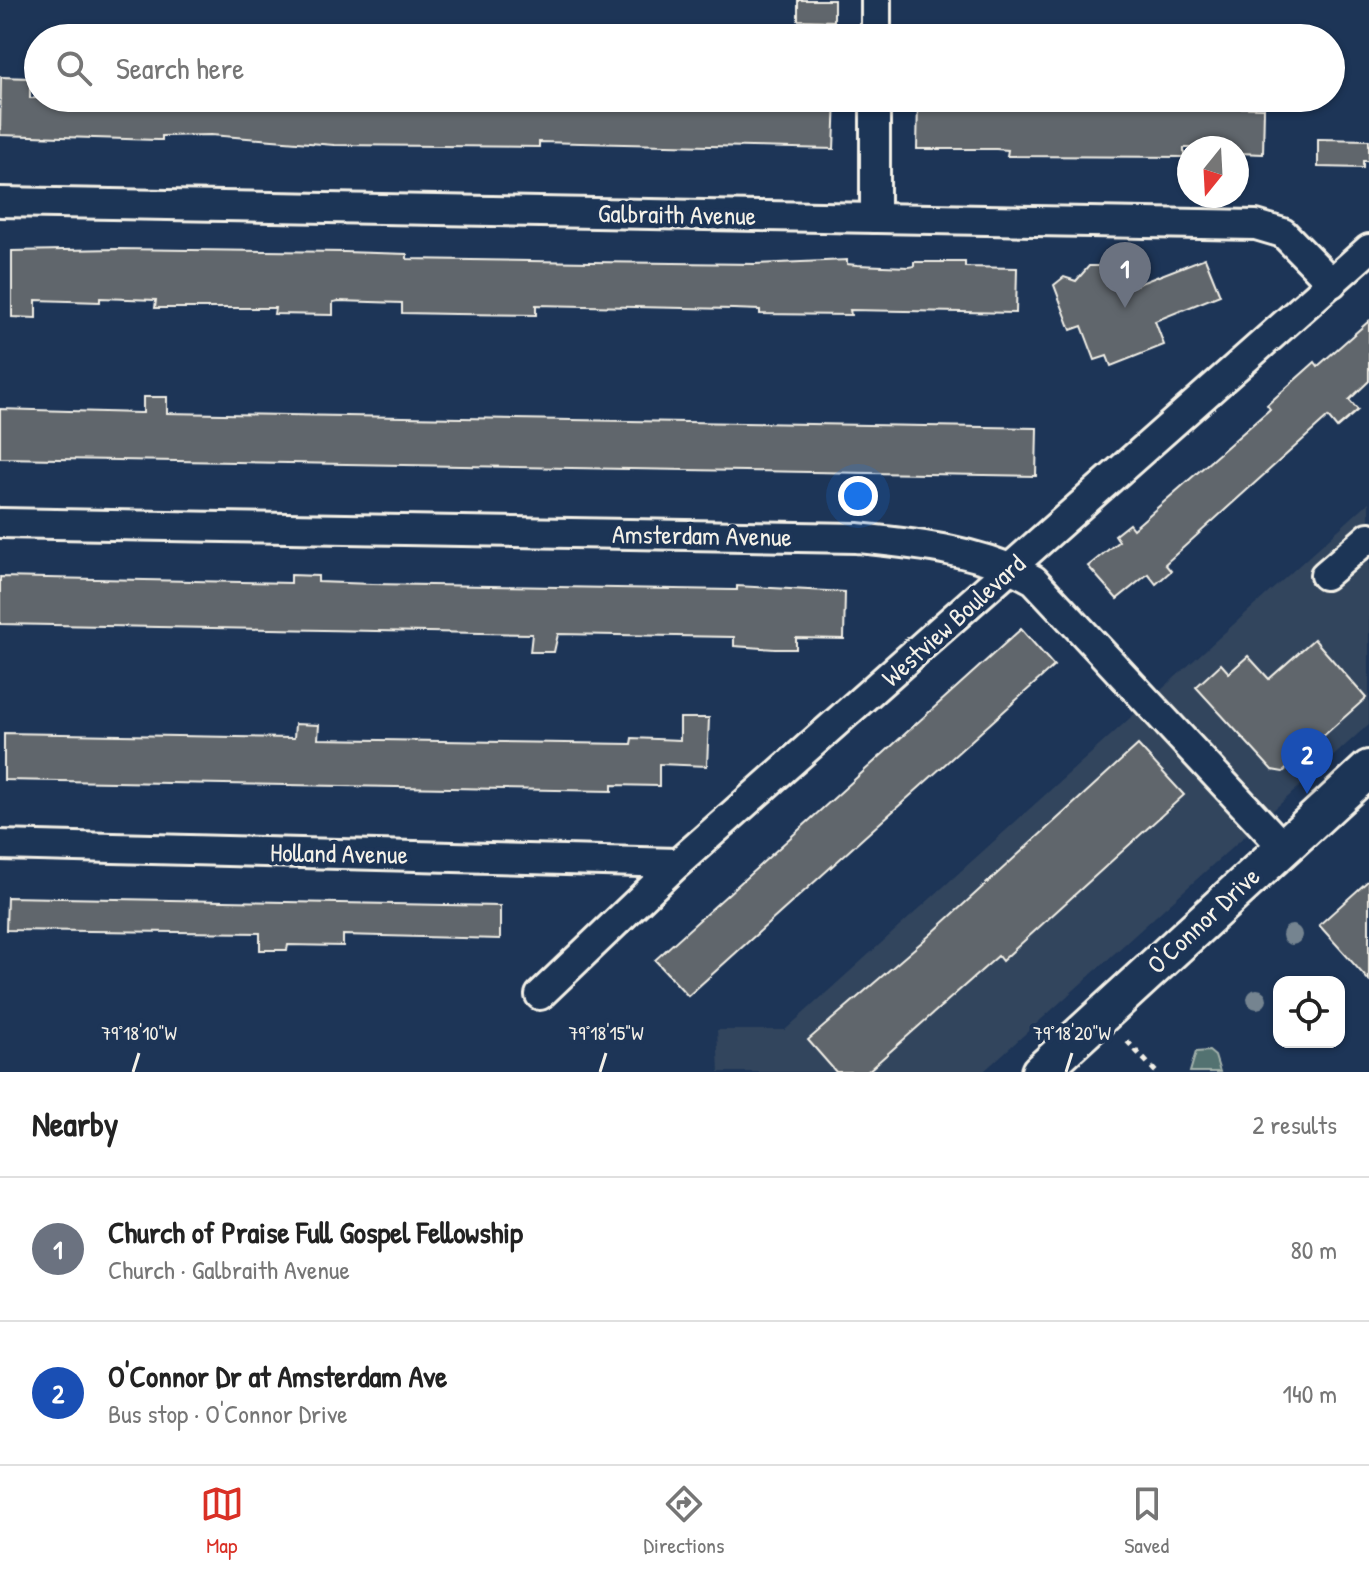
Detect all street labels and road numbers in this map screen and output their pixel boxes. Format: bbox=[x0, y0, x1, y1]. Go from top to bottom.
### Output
street label: Galbraith Avenue bbox=[598, 195, 756, 233]
street label: Amsterdam Avenue bbox=[612, 516, 792, 554]
street label: Westview Boulevard bbox=[874, 546, 1032, 694]
street label: Holland Avenue bbox=[270, 834, 408, 872]
street label: O'Connor Drive bbox=[1139, 859, 1267, 981]

